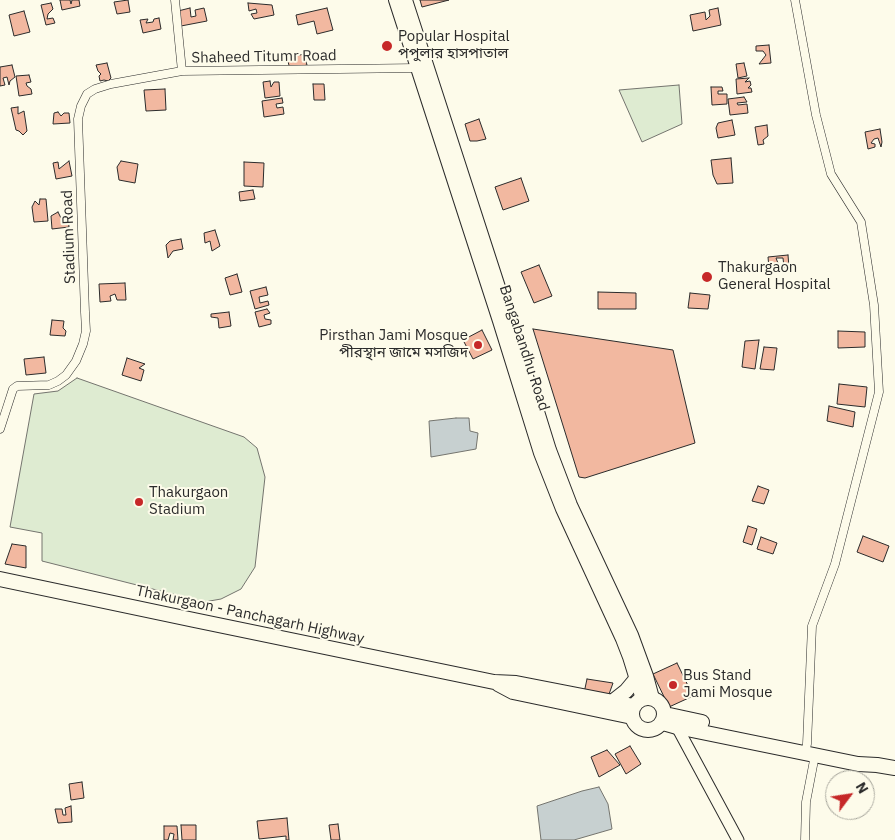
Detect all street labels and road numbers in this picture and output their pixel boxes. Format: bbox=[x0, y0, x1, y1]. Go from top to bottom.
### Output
street label: Shaheed Titumr Road bbox=[191, 47, 337, 67]
street label: Stadium Road bbox=[58, 190, 80, 284]
street label: Bangabandhu Road bbox=[495, 283, 553, 413]
street label: Thakurgaon - Panchagarh Highway bbox=[134, 582, 366, 648]

